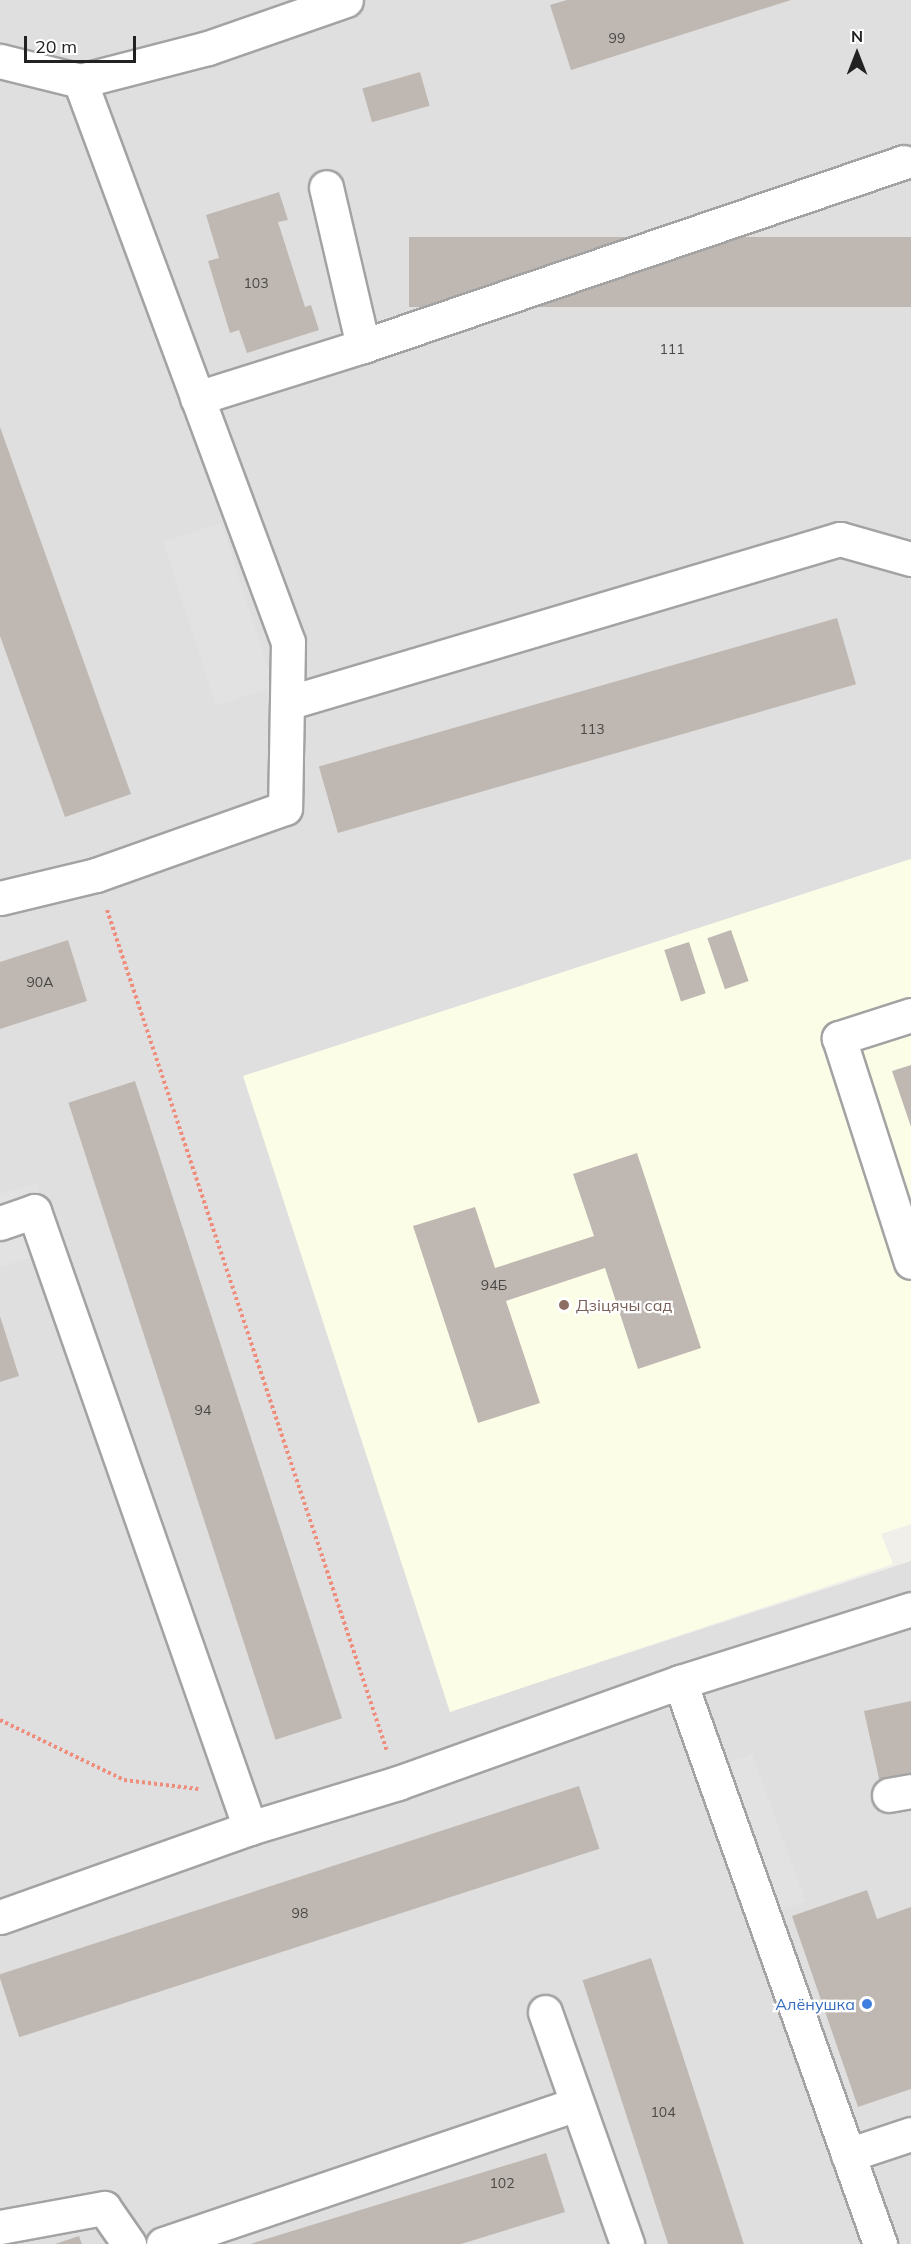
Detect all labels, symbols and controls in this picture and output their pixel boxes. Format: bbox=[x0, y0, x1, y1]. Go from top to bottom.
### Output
scale bar bbox=[27, 24, 140, 62]
north arrow bbox=[827, 24, 887, 84]
text: N bbox=[851, 26, 863, 46]
house number: 99 bbox=[609, 30, 625, 46]
text: 20 m bbox=[35, 35, 77, 58]
house number: 103 bbox=[243, 275, 269, 291]
house number: 111 bbox=[659, 341, 685, 357]
house number: 113 bbox=[579, 721, 605, 737]
house number: 90А bbox=[26, 974, 54, 990]
house number: 94Б bbox=[481, 1277, 507, 1293]
place label: Дзіцячы сад bbox=[576, 1295, 672, 1315]
marker: Дзіцячы сад bbox=[557, 1298, 571, 1312]
house number: 94 bbox=[195, 1402, 211, 1418]
house number: 98 bbox=[292, 1905, 308, 1921]
place label: Алёнушка bbox=[775, 1994, 855, 2014]
marker: Алёнушка bbox=[860, 1997, 874, 2011]
house number: 104 bbox=[650, 2104, 676, 2120]
house number: 102 bbox=[489, 2175, 515, 2191]

